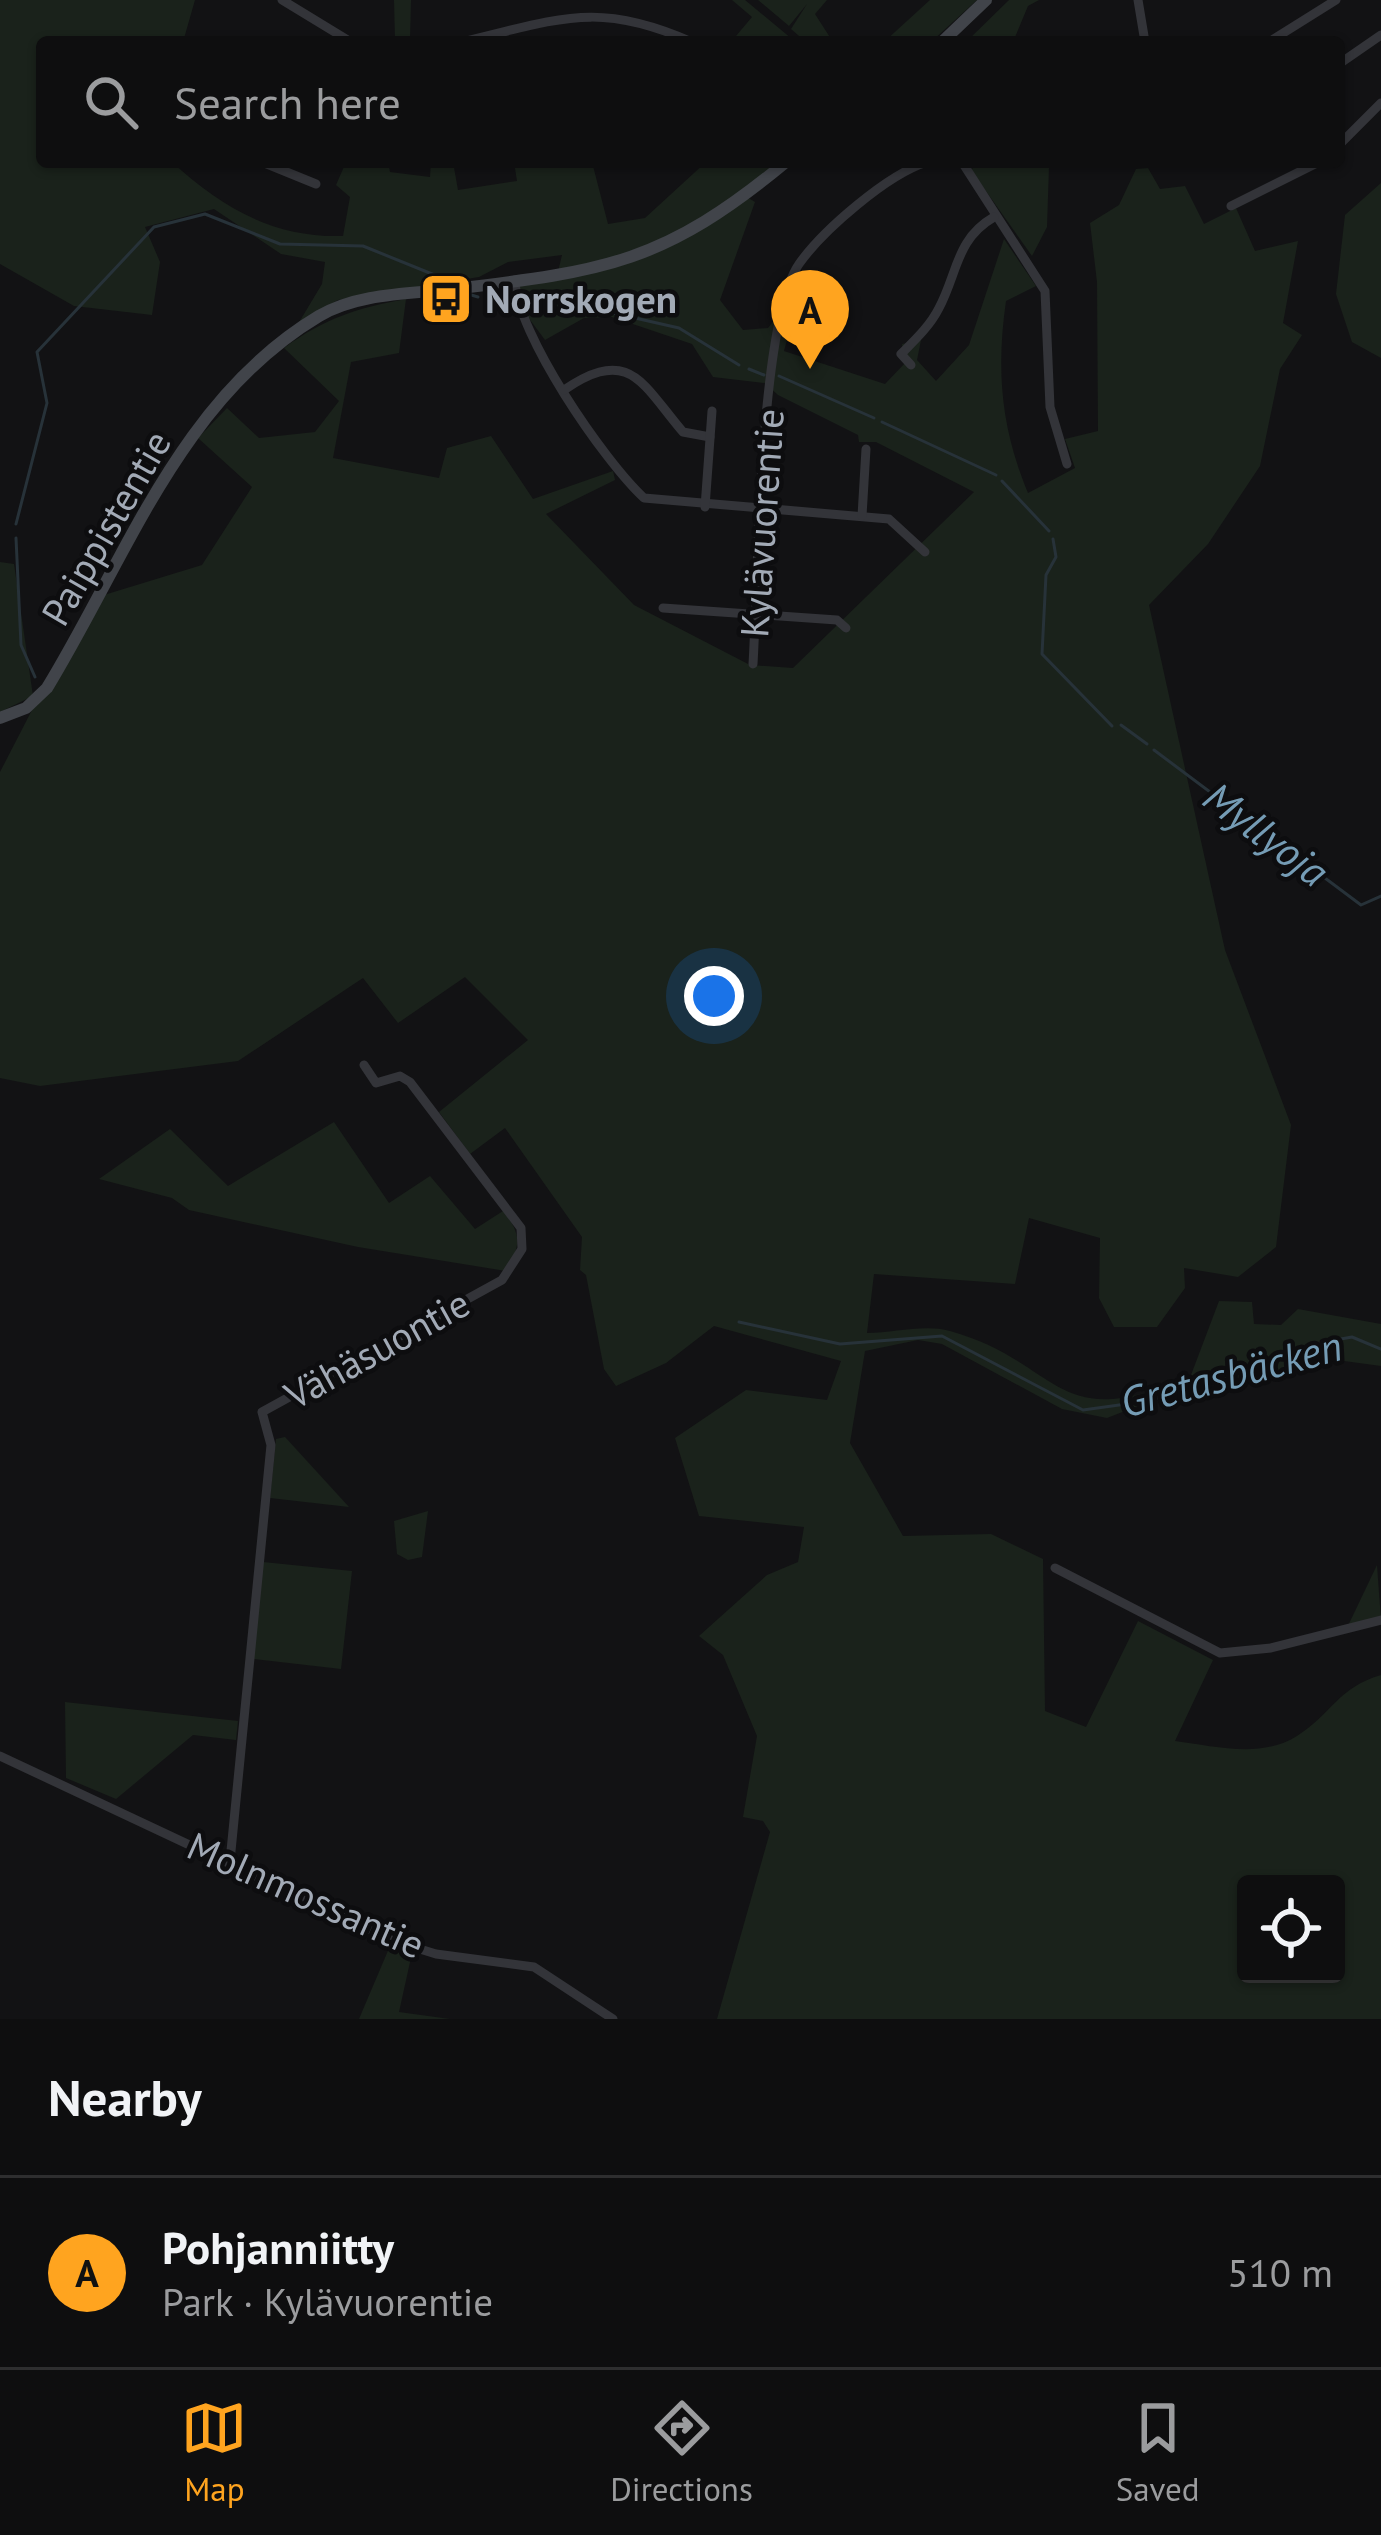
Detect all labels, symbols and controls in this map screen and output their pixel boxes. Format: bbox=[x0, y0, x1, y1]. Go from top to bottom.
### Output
search box bbox=[36, 36, 1345, 168]
icon: search bbox=[78, 69, 144, 135]
text: Search here bbox=[174, 73, 401, 131]
pin: A bbox=[771, 270, 849, 369]
bus stop icon: Norrskogen bbox=[418, 271, 474, 327]
place label: Norrskogen bbox=[485, 273, 677, 324]
street label: Kylävuorentie bbox=[728, 407, 795, 639]
street label: Paippistentie bbox=[29, 421, 182, 634]
water label: Myllyoja bbox=[1193, 769, 1340, 899]
your location bbox=[684, 966, 744, 1026]
street label: Vähäsuontie bbox=[275, 1277, 478, 1421]
water label: Gretasbäcken bbox=[1114, 1318, 1348, 1429]
street label: Molnmossantie bbox=[180, 1820, 433, 1970]
map controls bbox=[1237, 1875, 1345, 1983]
button: locate bbox=[1237, 1875, 1345, 1983]
text: Nearby bbox=[48, 2064, 202, 2130]
text: Pohjanniitty bbox=[162, 2218, 394, 2276]
text: A bbox=[75, 2247, 99, 2298]
text: 510 m bbox=[1227, 2247, 1333, 2298]
text: Park · Kylävuorentie bbox=[162, 2276, 493, 2327]
tab: Map bbox=[181, 2395, 247, 2510]
tab: Directions bbox=[610, 2395, 753, 2510]
tab: Saved bbox=[1116, 2395, 1200, 2510]

